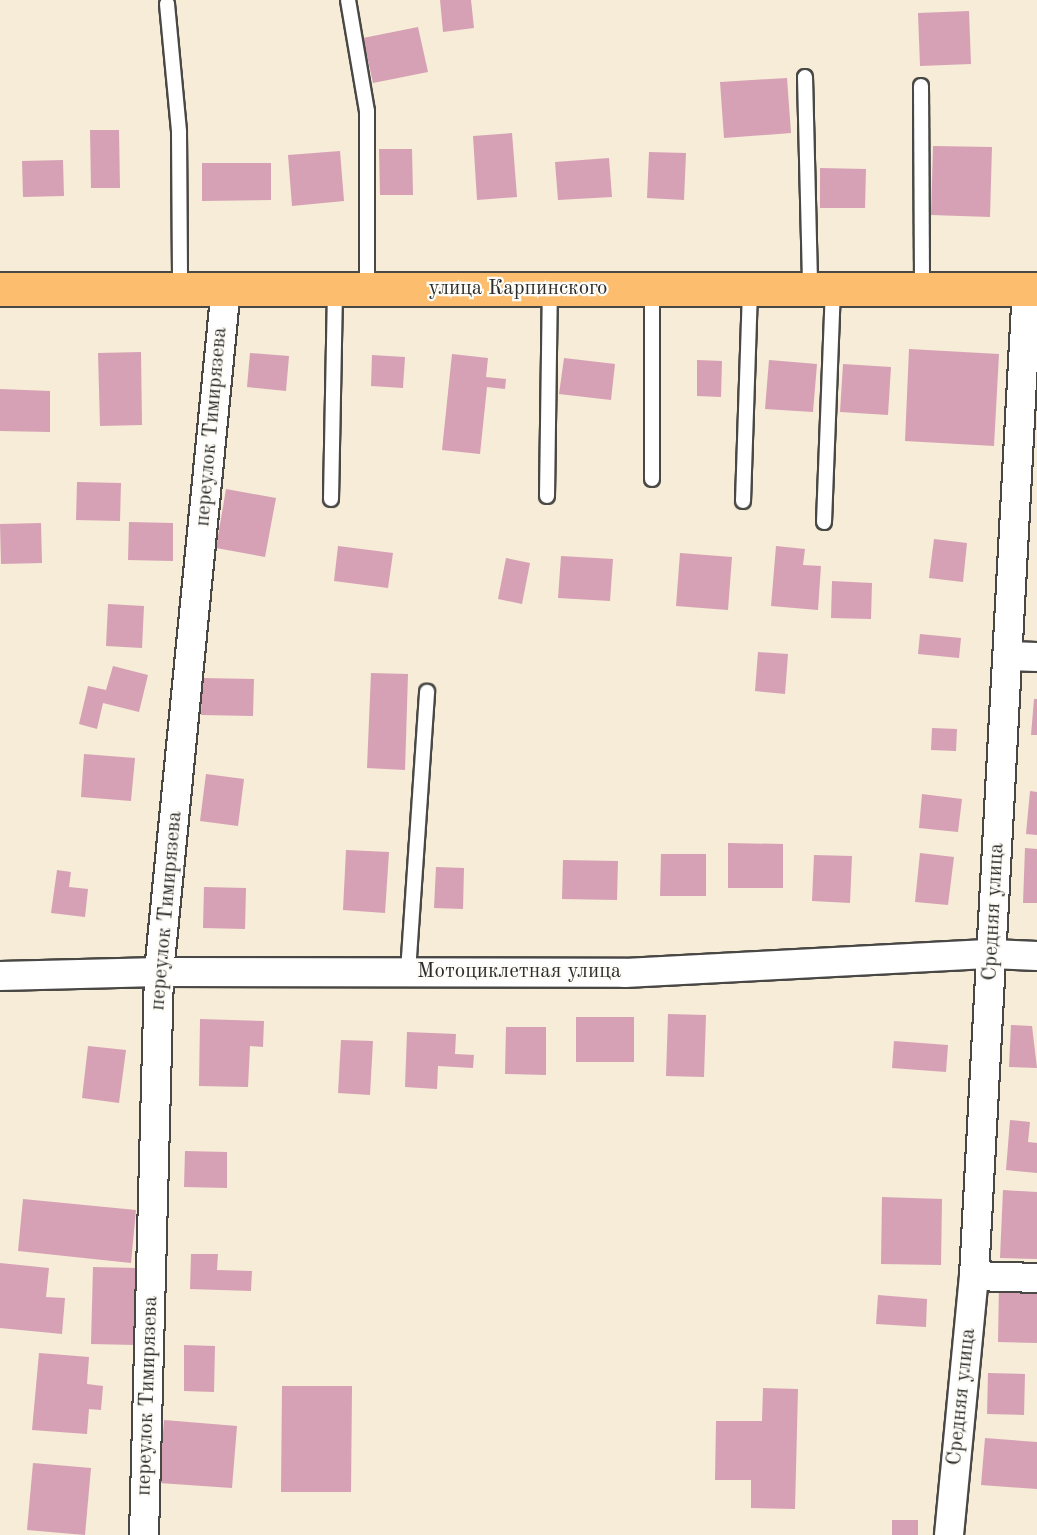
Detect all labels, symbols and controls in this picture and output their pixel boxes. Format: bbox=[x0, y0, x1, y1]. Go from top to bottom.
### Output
street label: улица Карпинского bbox=[428, 276, 608, 302]
street label: переулок Тимирязева bbox=[191, 326, 233, 528]
street label: переулок Тимирязева bbox=[146, 810, 188, 1012]
street label: Средняя улица bbox=[978, 843, 1010, 981]
street label: Мотоциклетная улица bbox=[417, 959, 621, 985]
street label: переулок Тимирязева bbox=[132, 1296, 164, 1496]
street label: Средняя улица bbox=[942, 1327, 982, 1467]

